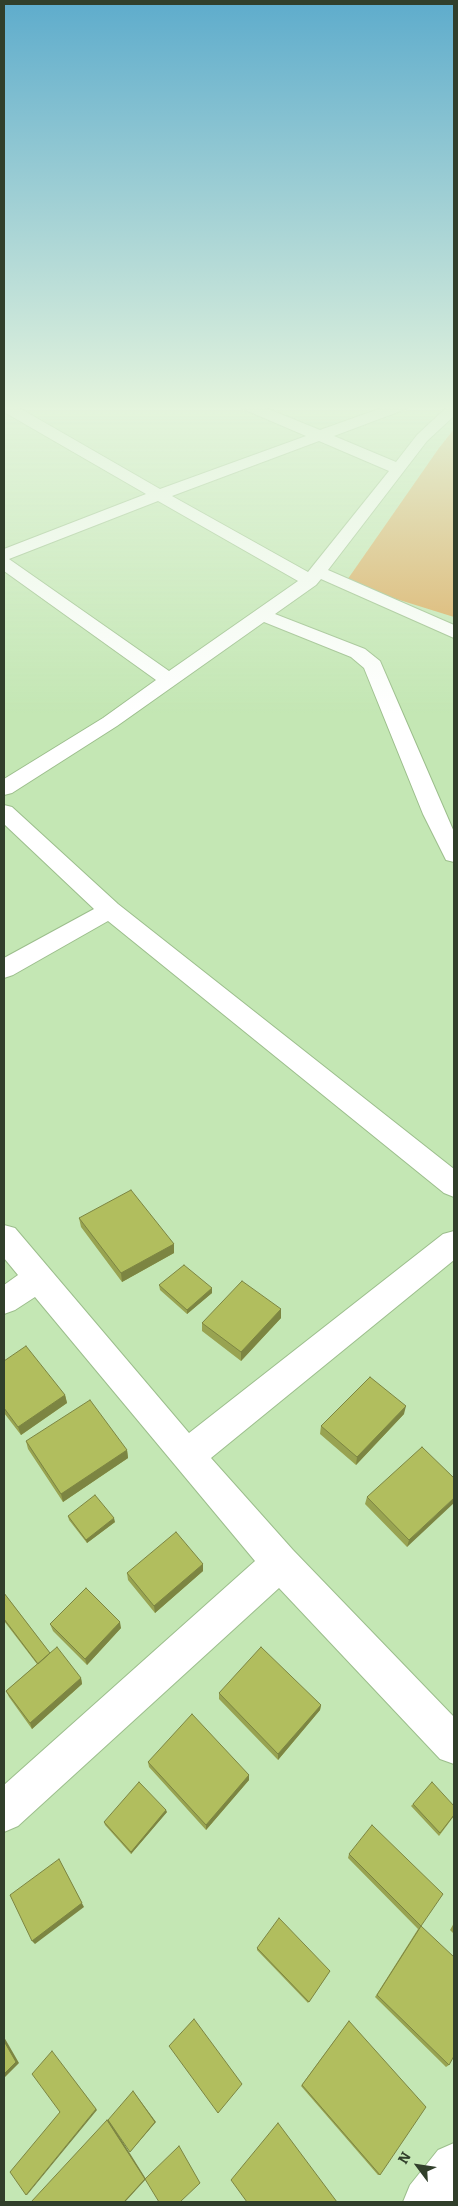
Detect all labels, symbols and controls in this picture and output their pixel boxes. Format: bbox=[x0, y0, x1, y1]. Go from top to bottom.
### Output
north arrow bbox=[393, 2141, 443, 2191]
text: N bbox=[395, 2149, 415, 2167]

